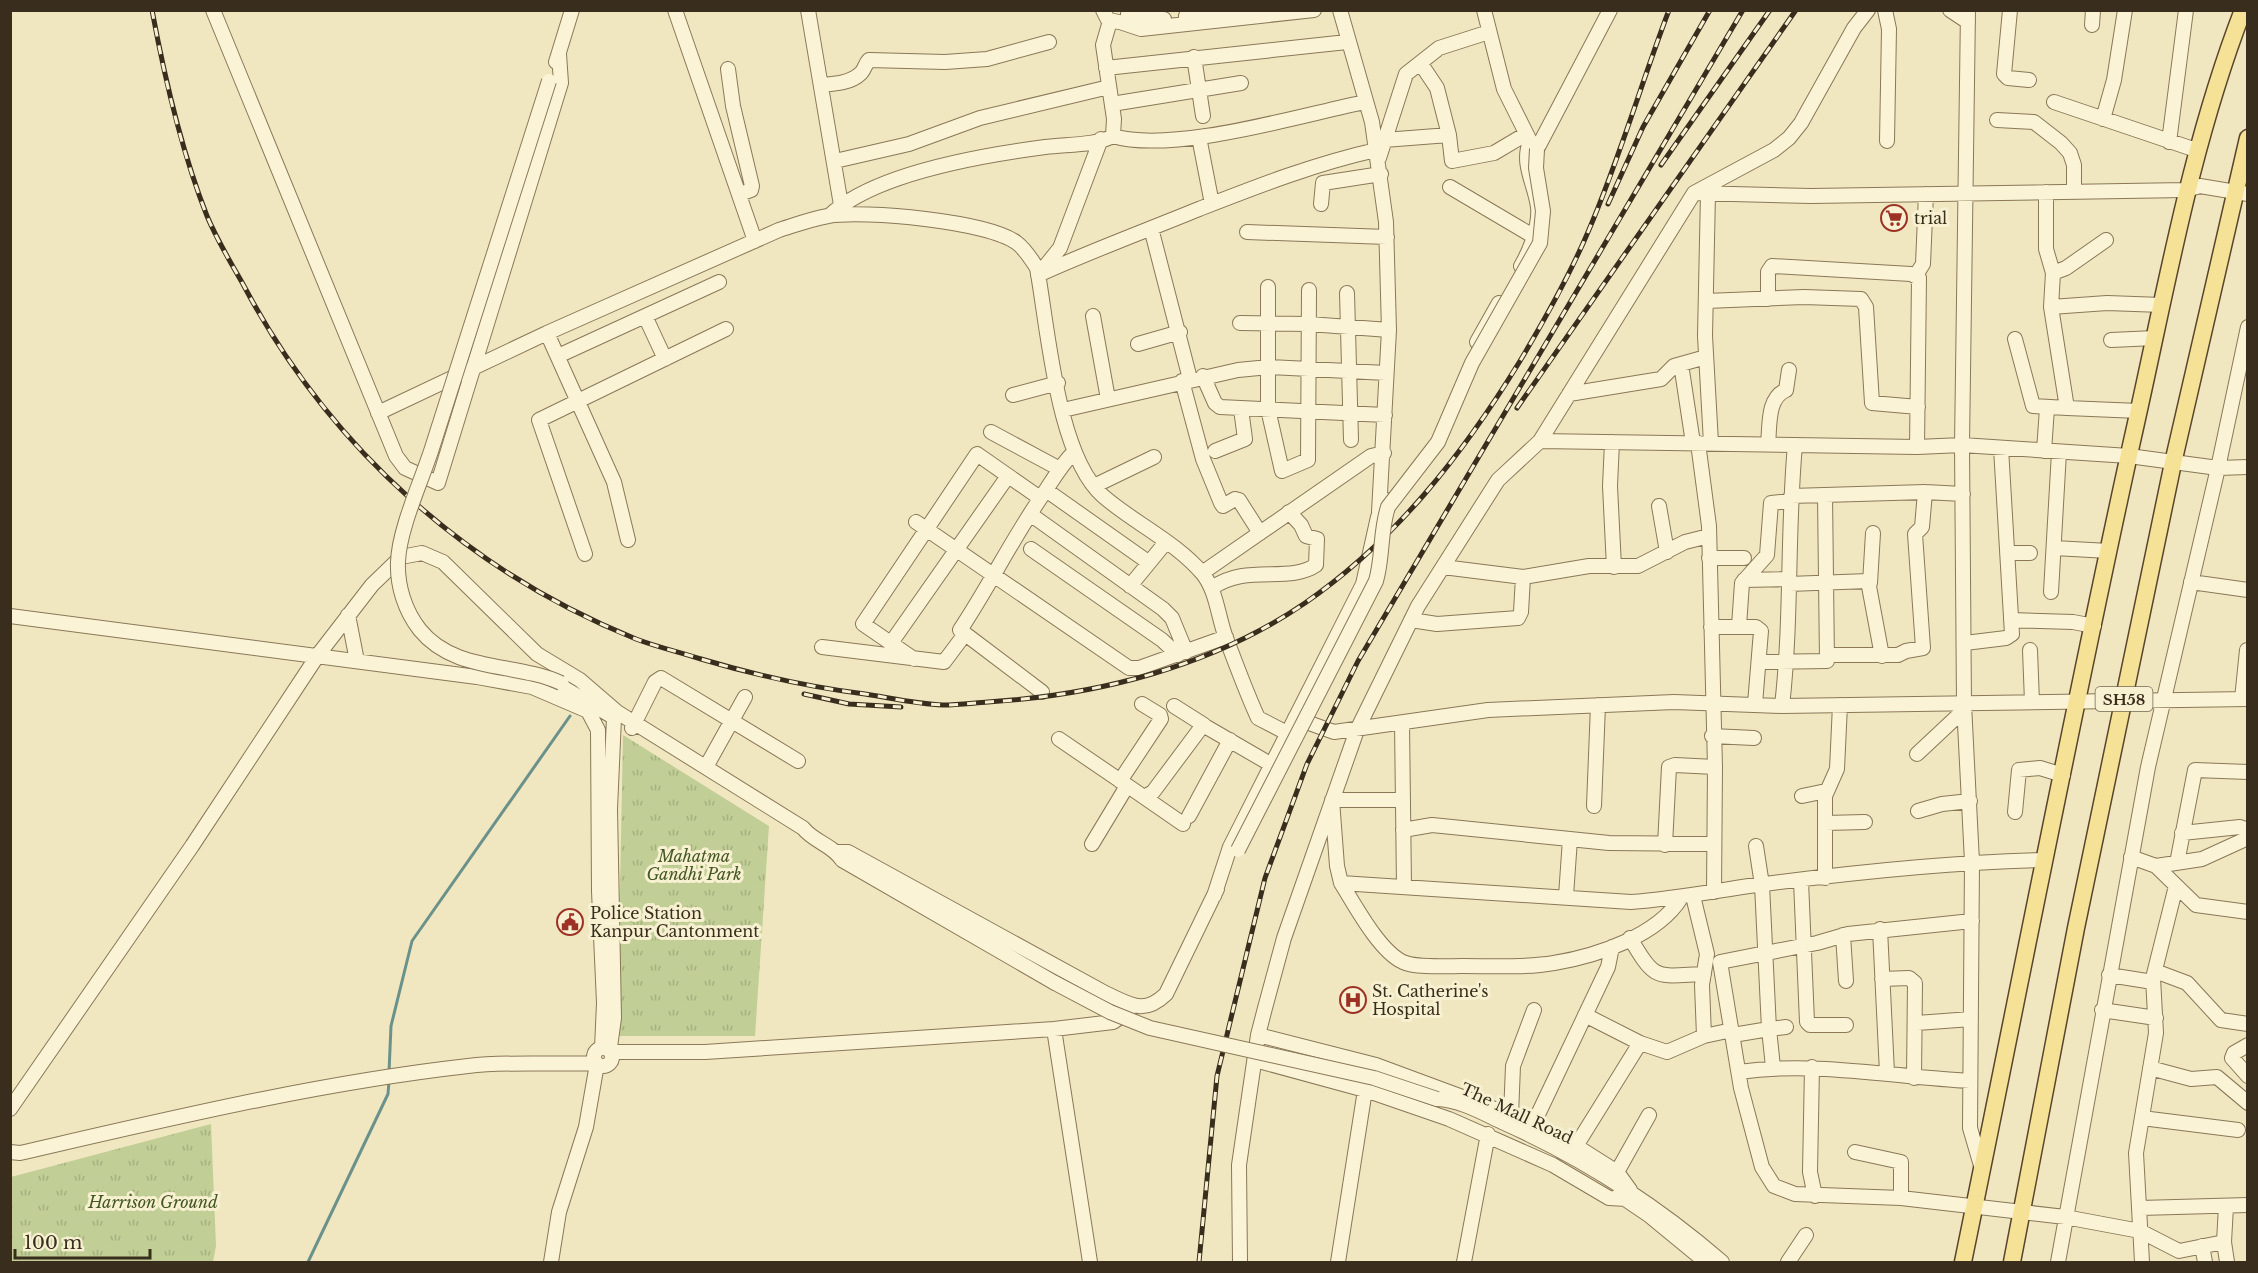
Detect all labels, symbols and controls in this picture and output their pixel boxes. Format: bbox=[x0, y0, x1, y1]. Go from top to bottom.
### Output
supermarket icon: trial bbox=[1879, 203, 1909, 233]
place label: trial bbox=[1914, 208, 1947, 228]
road number: SH58 bbox=[2096, 687, 2152, 711]
park label: Mahatma Gandhi Park bbox=[646, 846, 742, 884]
place label: Police Station Kanpur Cantonment bbox=[590, 903, 759, 941]
public building icon: Police Station Kanpur Cantonment bbox=[555, 907, 585, 937]
place label: St. Catherine's Hospital bbox=[1372, 981, 1489, 1019]
hospital icon: St. Catherine's Hospital bbox=[1338, 985, 1368, 1015]
street label: The Mall Road bbox=[1458, 1078, 1576, 1148]
park label: Harrison Ground bbox=[87, 1192, 218, 1212]
scale bar bbox=[15, 1222, 150, 1260]
text: 100 m bbox=[24, 1232, 82, 1254]

